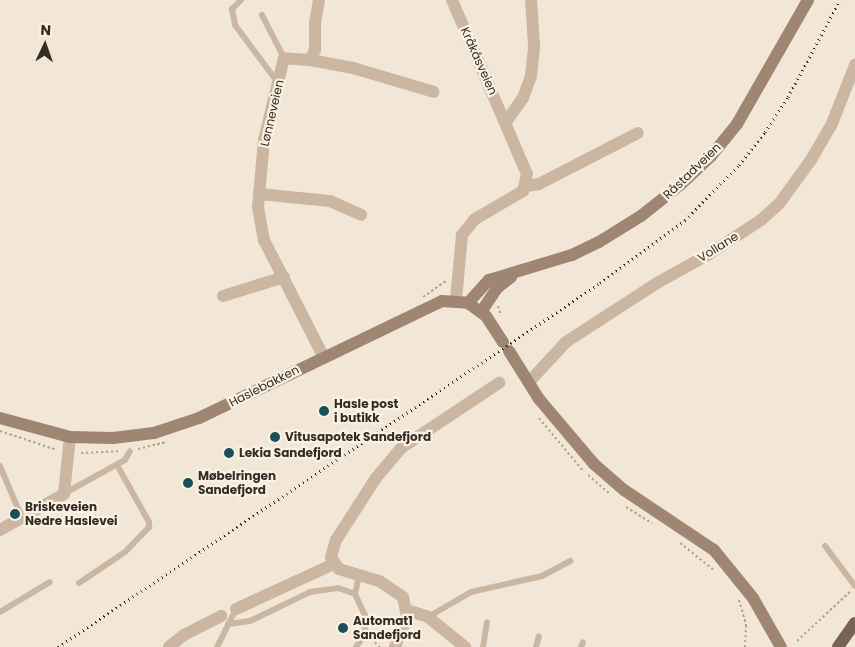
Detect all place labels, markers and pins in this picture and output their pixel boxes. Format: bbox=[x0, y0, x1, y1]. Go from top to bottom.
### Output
place label: Hasle post i butikk bbox=[334, 397, 398, 425]
marker: Hasle post i butikk bbox=[318, 405, 330, 417]
place label: Vitusapotek Sandefjord bbox=[285, 430, 431, 444]
marker: Vitusapotek Sandefjord bbox=[269, 431, 281, 443]
place label: Lekia Sandefjord bbox=[239, 446, 342, 460]
marker: Lekia Sandefjord bbox=[223, 447, 235, 459]
place label: Møbelringen Sandefjord bbox=[198, 469, 276, 497]
marker: Møbelringen Sandefjord bbox=[182, 477, 194, 489]
place label: Briskeveien Nedre Haslevei bbox=[25, 500, 118, 528]
marker: Briskeveien Nedre Haslevei bbox=[9, 508, 21, 520]
place label: Automat1 Sandefjord bbox=[353, 614, 421, 642]
marker: Automat1 Sandefjord bbox=[337, 622, 349, 634]

